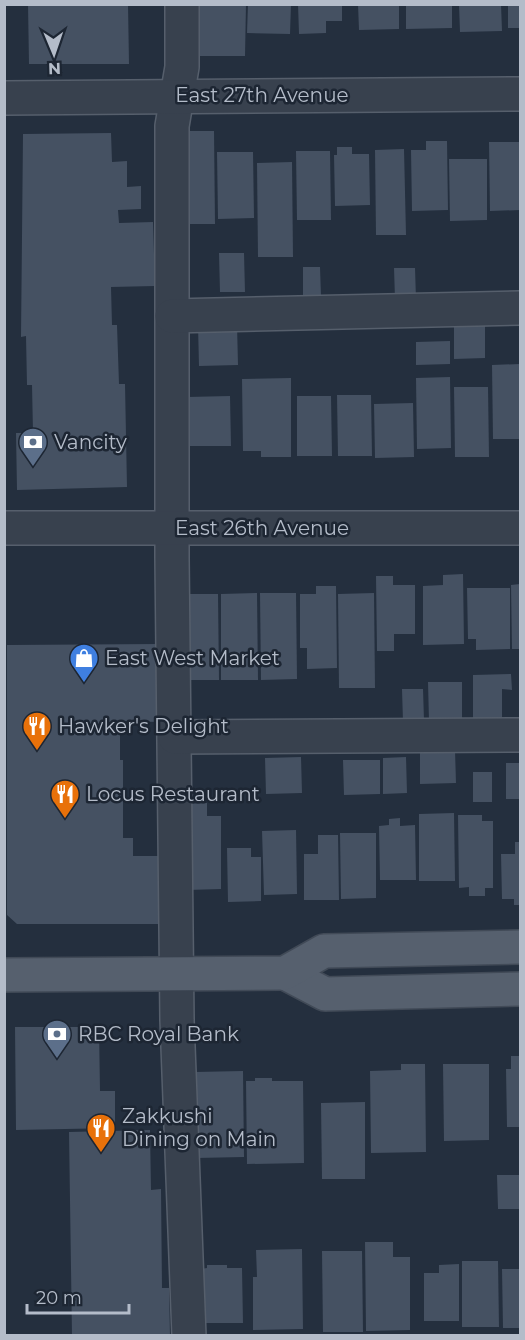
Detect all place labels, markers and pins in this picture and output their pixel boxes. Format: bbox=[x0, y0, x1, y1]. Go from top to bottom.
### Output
bank icon: Vancity bbox=[17, 426, 49, 468]
place label: Vancity bbox=[54, 430, 127, 454]
shop icon: East West Market bbox=[68, 642, 100, 684]
place label: East West Market bbox=[105, 646, 280, 670]
restaurant icon: Hawker's Delight bbox=[21, 710, 53, 752]
place label: Hawker's Delight bbox=[58, 714, 229, 738]
restaurant icon: Locus Restaurant bbox=[49, 778, 81, 820]
place label: Locus Restaurant bbox=[86, 782, 260, 806]
bank icon: RBC Royal Bank bbox=[41, 1018, 73, 1060]
place label: RBC Royal Bank bbox=[78, 1022, 239, 1046]
place label: Zakkushi Dining on Main bbox=[122, 1104, 276, 1151]
restaurant icon: Zakkushi Dining on Main bbox=[85, 1112, 117, 1154]

